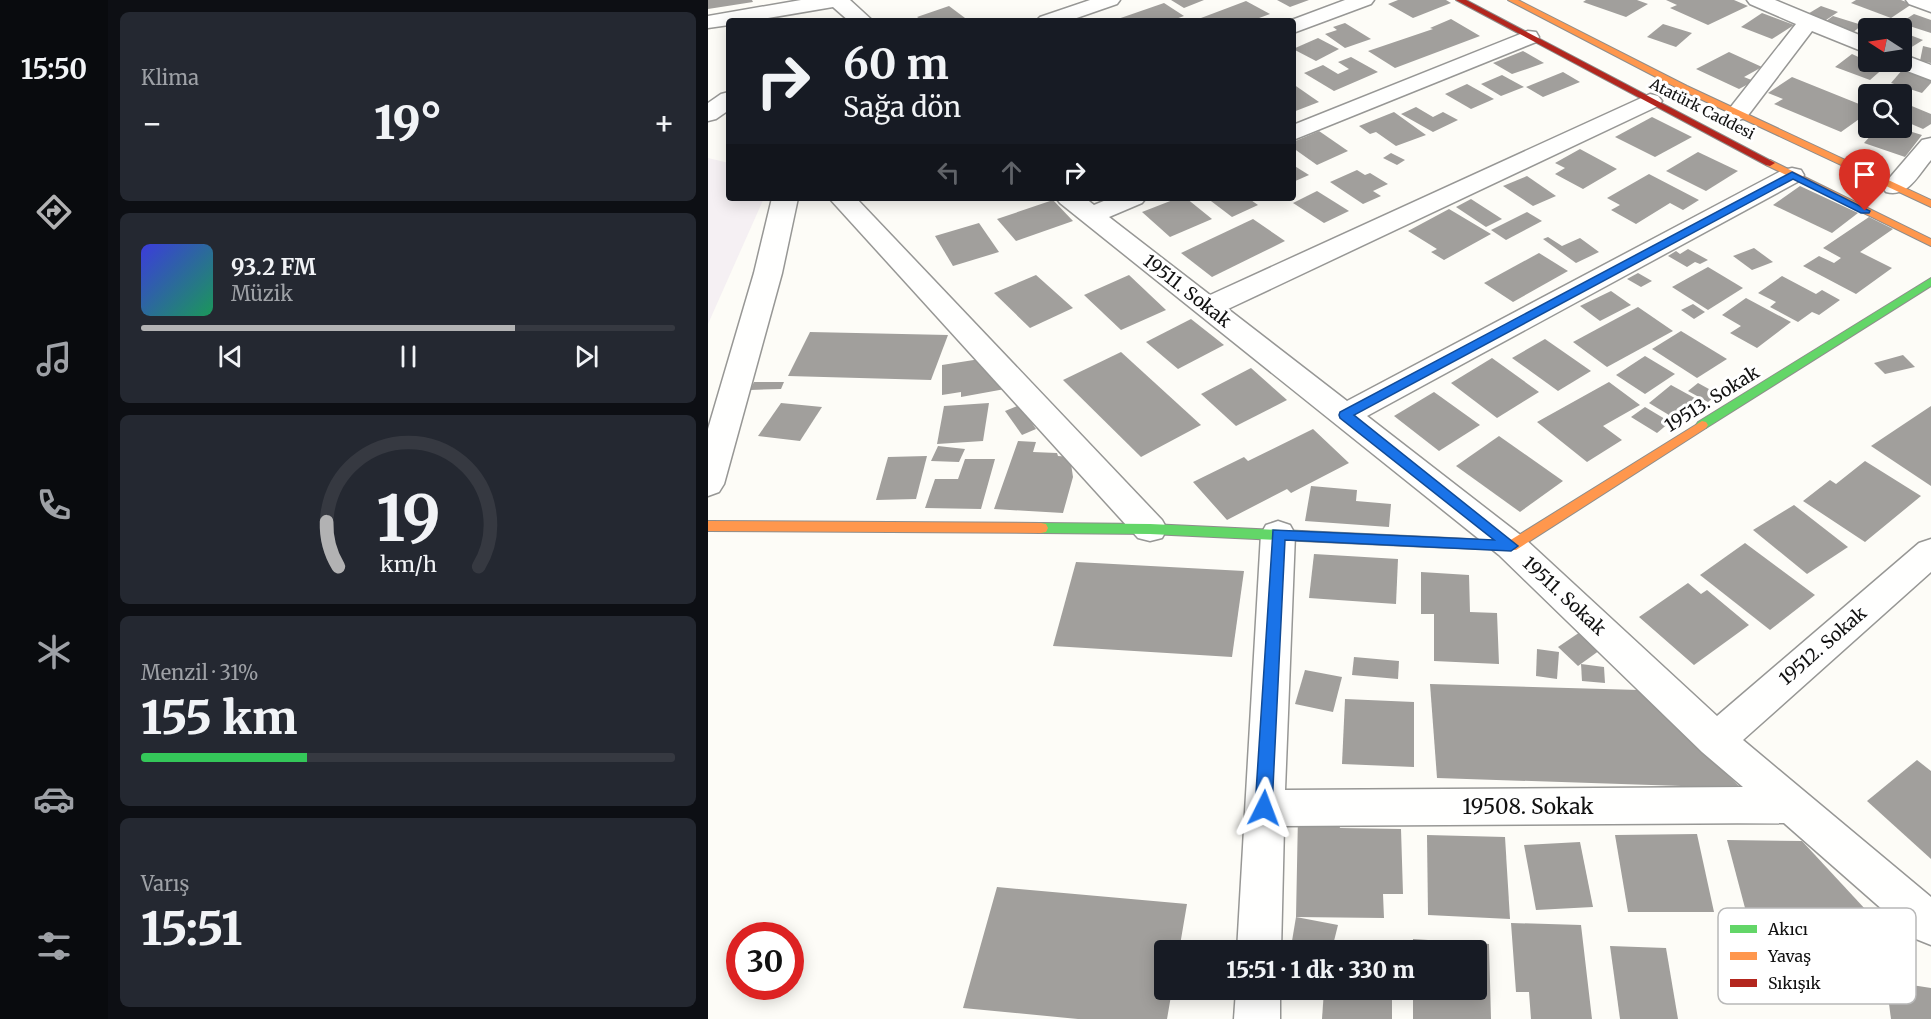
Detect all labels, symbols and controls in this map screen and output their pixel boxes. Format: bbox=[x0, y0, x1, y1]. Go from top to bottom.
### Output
north arrow bbox=[1858, 18, 1912, 72]
map controls bbox=[1858, 18, 1912, 138]
text: 60 m bbox=[843, 38, 949, 90]
icon: right bbox=[744, 42, 822, 120]
text: 15:50 bbox=[21, 52, 87, 86]
text: Klima bbox=[141, 65, 199, 90]
street label: Atatürk Caddesi bbox=[1646, 73, 1758, 143]
button: search bbox=[1858, 84, 1912, 138]
text: Sağa dön bbox=[843, 90, 961, 124]
text: 19° bbox=[374, 95, 442, 151]
text: − bbox=[141, 103, 163, 144]
text: + bbox=[653, 103, 675, 144]
pin bbox=[1839, 149, 1890, 211]
icon: left bbox=[932, 156, 965, 189]
icon: ahead bbox=[995, 156, 1028, 189]
icon: right bbox=[1058, 156, 1091, 189]
icon: arrive bbox=[1848, 158, 1881, 191]
icon: directions bbox=[33, 191, 75, 233]
street label: 19511. Sokak bbox=[1139, 249, 1236, 333]
text: 93.2 FM bbox=[231, 253, 316, 281]
text: Müzik bbox=[231, 281, 293, 306]
icon: music bbox=[33, 338, 75, 380]
icon: previous bbox=[214, 340, 247, 373]
icon: pause bbox=[392, 340, 425, 373]
icon: next bbox=[570, 340, 603, 373]
street label: 19513. Sokak bbox=[1660, 360, 1764, 437]
text: 19 bbox=[376, 480, 440, 558]
icon: phone bbox=[33, 484, 75, 526]
text: km/h bbox=[380, 551, 436, 578]
street label: 19511. Sokak bbox=[1518, 551, 1611, 640]
street label: 19512. Sokak bbox=[1774, 601, 1872, 690]
icon: climate bbox=[33, 631, 75, 673]
text: Menzil · 31% bbox=[141, 660, 259, 685]
text: 155 km bbox=[141, 690, 297, 746]
position arrow bbox=[1232, 776, 1296, 840]
icon: car bbox=[33, 778, 75, 820]
street label: 19508. Sokak bbox=[1462, 793, 1594, 820]
text: Varış bbox=[141, 871, 189, 896]
text: 15:51 bbox=[141, 901, 242, 957]
legend bbox=[1718, 908, 1916, 1004]
text: Akıcı bbox=[1767, 919, 1808, 939]
speed limit sign: 30 bbox=[726, 922, 804, 1000]
icon: filters bbox=[33, 925, 75, 967]
text: Yavaş bbox=[1767, 946, 1811, 966]
text: 15:51 · 1 dk · 330 m bbox=[1226, 956, 1415, 984]
text: Sıkışık bbox=[1768, 973, 1822, 993]

